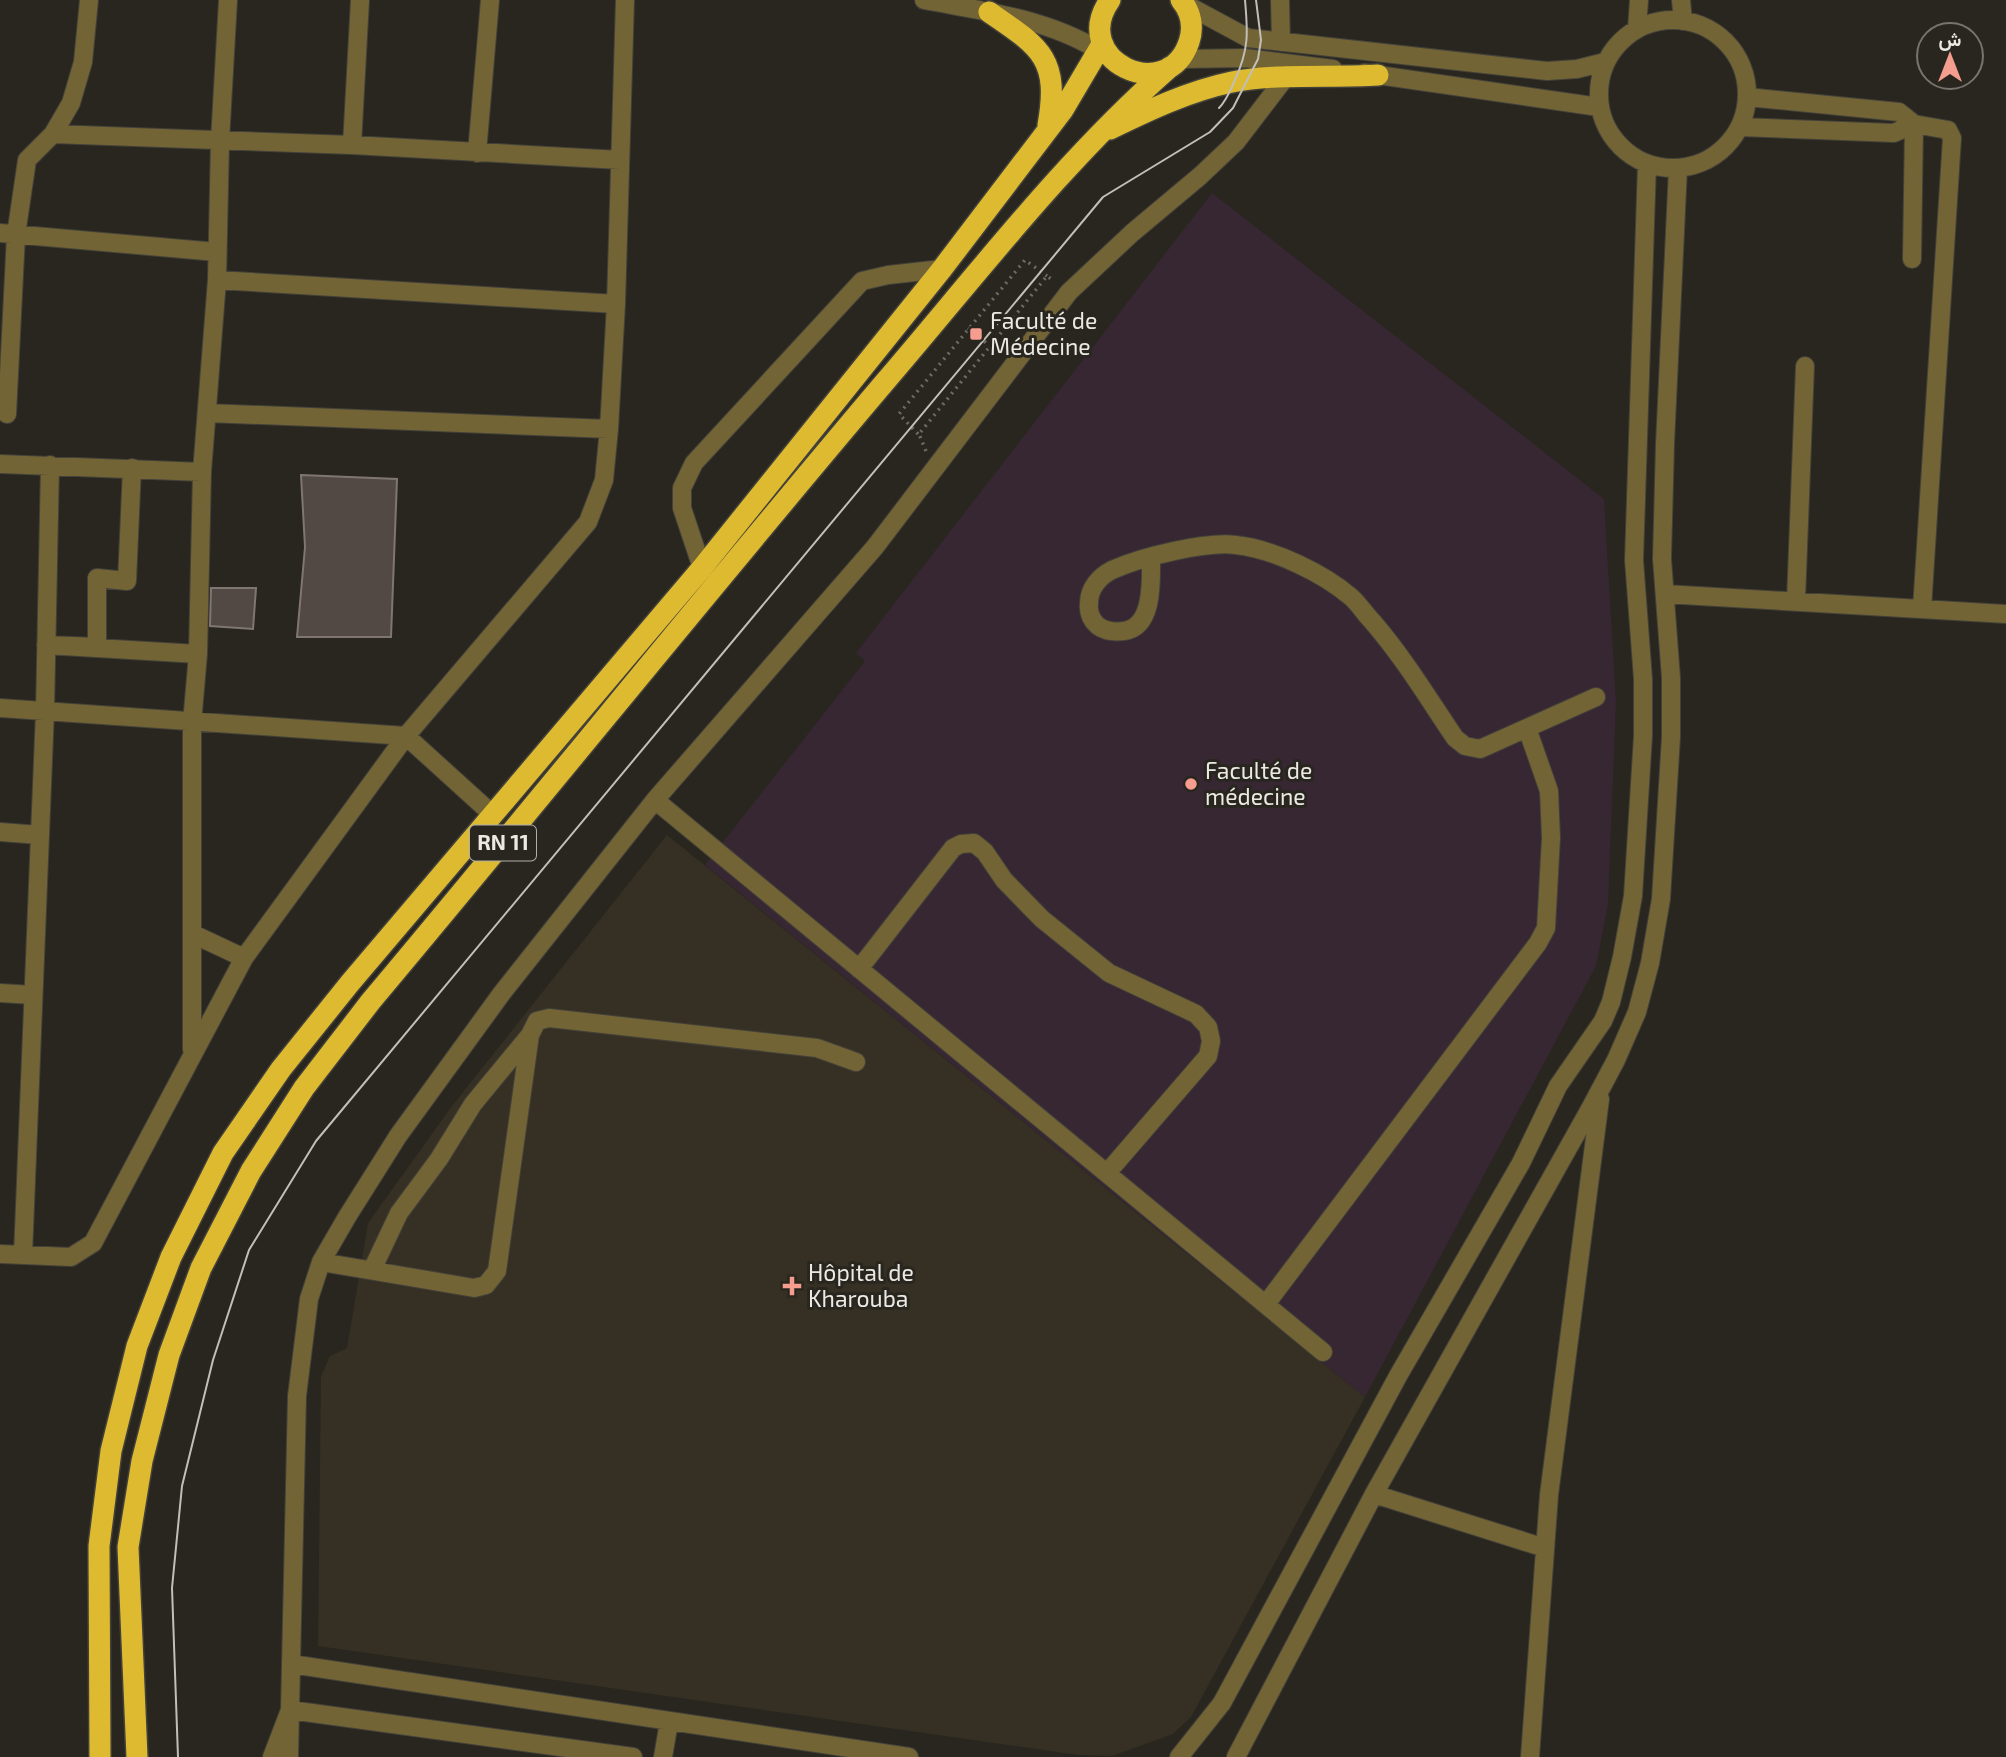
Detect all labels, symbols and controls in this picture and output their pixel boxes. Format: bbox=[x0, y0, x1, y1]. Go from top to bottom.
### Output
north arrow bbox=[1915, 21, 1985, 91]
text: ش bbox=[1939, 27, 1962, 51]
place label: Faculté de Médecine bbox=[990, 306, 1097, 360]
marker: Faculté de Médecine bbox=[968, 326, 984, 342]
place label: Faculté de médecine bbox=[1205, 756, 1312, 810]
marker: Faculté de médecine bbox=[1183, 776, 1199, 792]
road number: RN 11 bbox=[470, 826, 536, 860]
place label: Hôpital de Kharouba bbox=[808, 1258, 914, 1312]
marker: Hôpital de Kharouba bbox=[782, 1276, 802, 1296]

